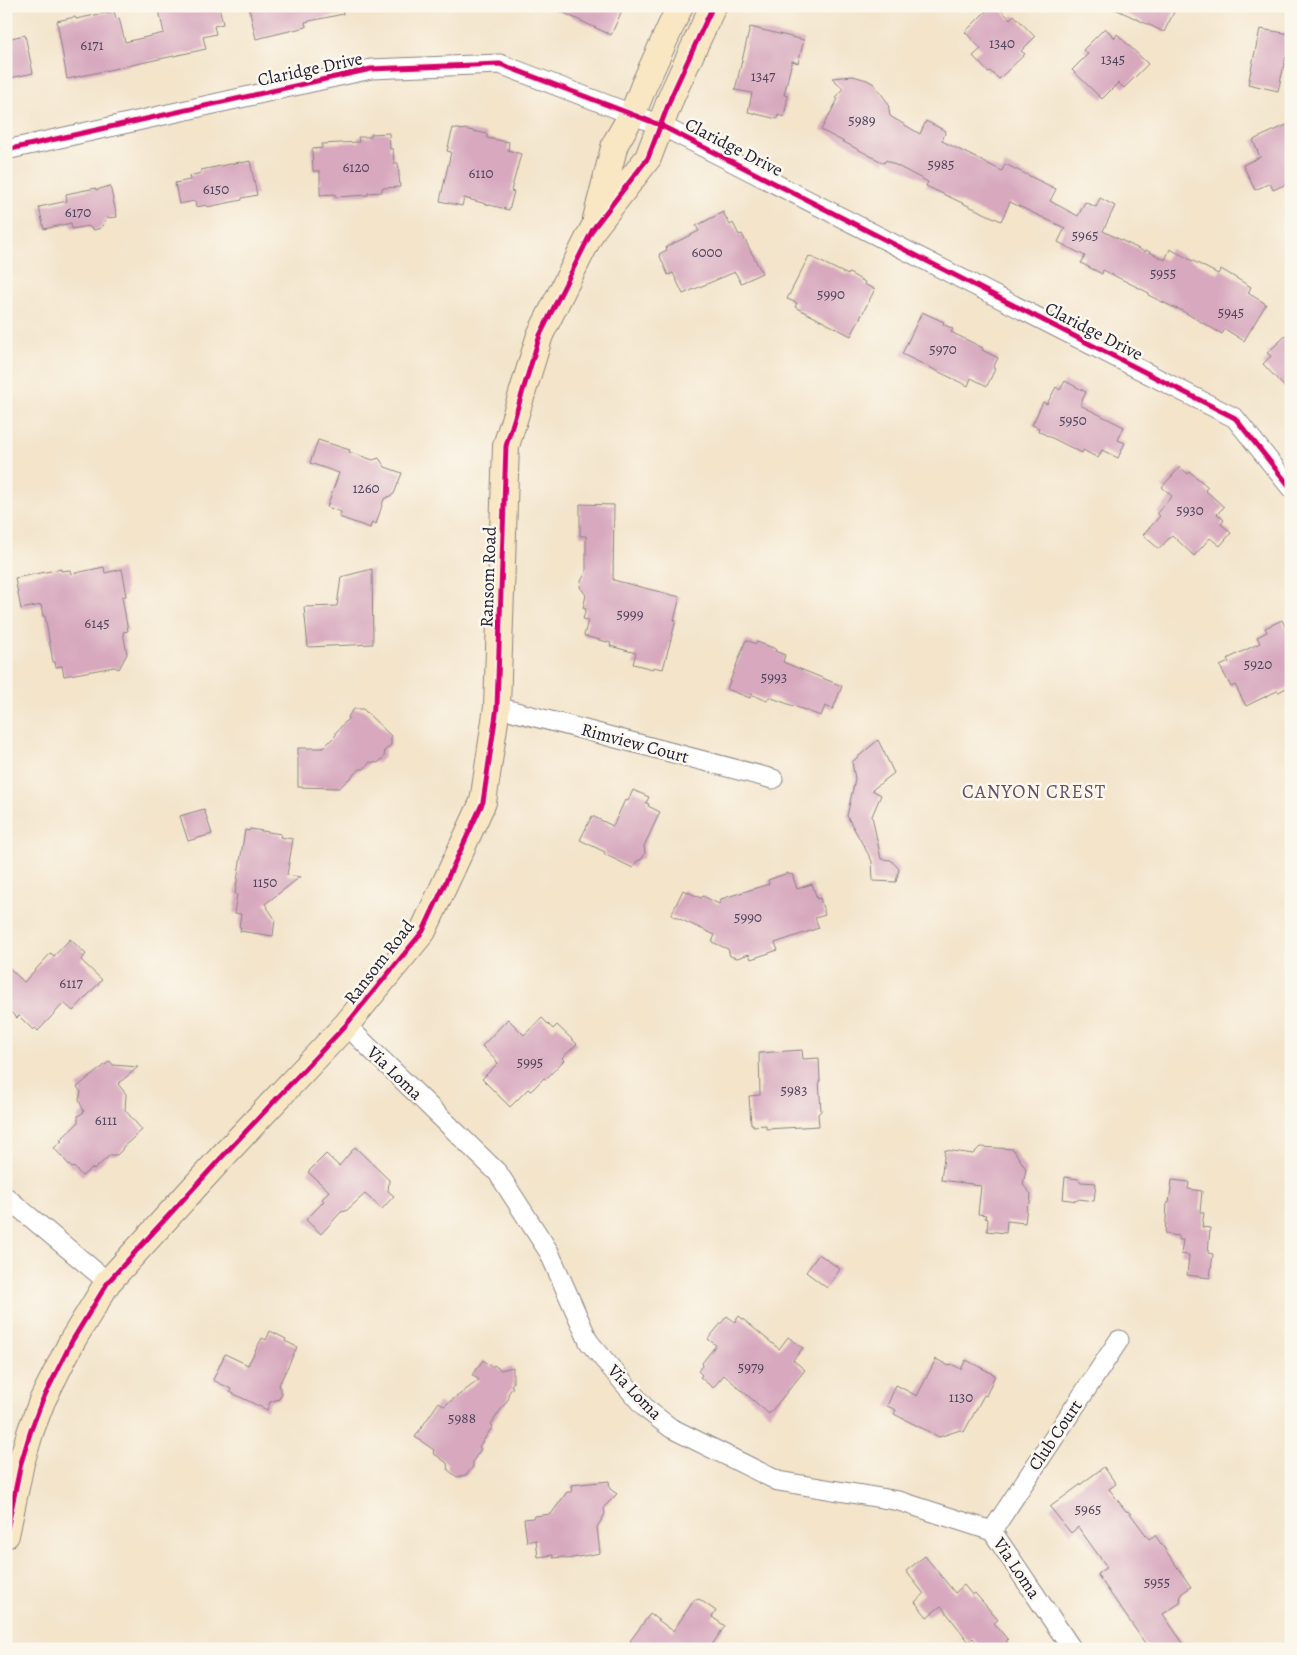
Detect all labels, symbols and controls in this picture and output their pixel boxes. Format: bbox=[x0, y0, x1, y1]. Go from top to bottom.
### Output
house number: 1340 bbox=[989, 33, 1015, 53]
house number: 6171 bbox=[80, 35, 104, 55]
street label: Claridge Drive bbox=[255, 46, 365, 92]
house number: 1345 bbox=[1101, 49, 1125, 69]
house number: 1347 bbox=[751, 66, 776, 86]
house number: 5989 bbox=[848, 110, 876, 130]
street label: Claridge Drive bbox=[681, 112, 787, 182]
house number: 5985 bbox=[927, 154, 955, 174]
house number: 6120 bbox=[342, 157, 370, 177]
house number: 6110 bbox=[468, 163, 494, 183]
house number: 6150 bbox=[203, 179, 229, 199]
house number: 6170 bbox=[65, 202, 91, 222]
house number: 5965 bbox=[1072, 225, 1098, 245]
house number: 6000 bbox=[692, 242, 722, 262]
house number: 5955 bbox=[1150, 263, 1176, 283]
house number: 5990 bbox=[817, 284, 845, 304]
street label: Claridge Drive bbox=[1041, 296, 1147, 366]
house number: 5945 bbox=[1218, 302, 1244, 322]
house number: 5970 bbox=[929, 339, 957, 359]
house number: 5950 bbox=[1059, 410, 1087, 430]
house number: 1260 bbox=[352, 478, 380, 498]
house number: 5930 bbox=[1176, 500, 1204, 520]
street label: Ransom Road bbox=[474, 526, 502, 628]
house number: 5999 bbox=[617, 604, 644, 624]
house number: 6145 bbox=[84, 613, 110, 633]
house number: 5920 bbox=[1244, 654, 1272, 674]
house number: 5993 bbox=[761, 667, 787, 687]
street label: Rimview Court bbox=[579, 717, 691, 769]
district label: CANYON CREST bbox=[962, 779, 1106, 805]
house number: 1150 bbox=[253, 872, 277, 892]
house number: 5990 bbox=[734, 907, 762, 927]
street label: Ransom Road bbox=[338, 915, 420, 1009]
house number: 6117 bbox=[59, 973, 83, 993]
street label: Via Loma bbox=[361, 1040, 428, 1106]
house number: 5995 bbox=[517, 1052, 543, 1072]
house number: 5983 bbox=[781, 1080, 807, 1100]
house number: 6111 bbox=[95, 1110, 117, 1130]
house number: 5979 bbox=[738, 1357, 764, 1377]
street label: Via Loma bbox=[602, 1358, 668, 1425]
house number: 1130 bbox=[949, 1387, 973, 1407]
street label: Club Court bbox=[1023, 1395, 1087, 1475]
house number: 5988 bbox=[448, 1408, 476, 1428]
house number: 5965 bbox=[1075, 1499, 1101, 1519]
street label: Via Loma bbox=[987, 1532, 1047, 1604]
house number: 5955 bbox=[1144, 1572, 1170, 1592]

